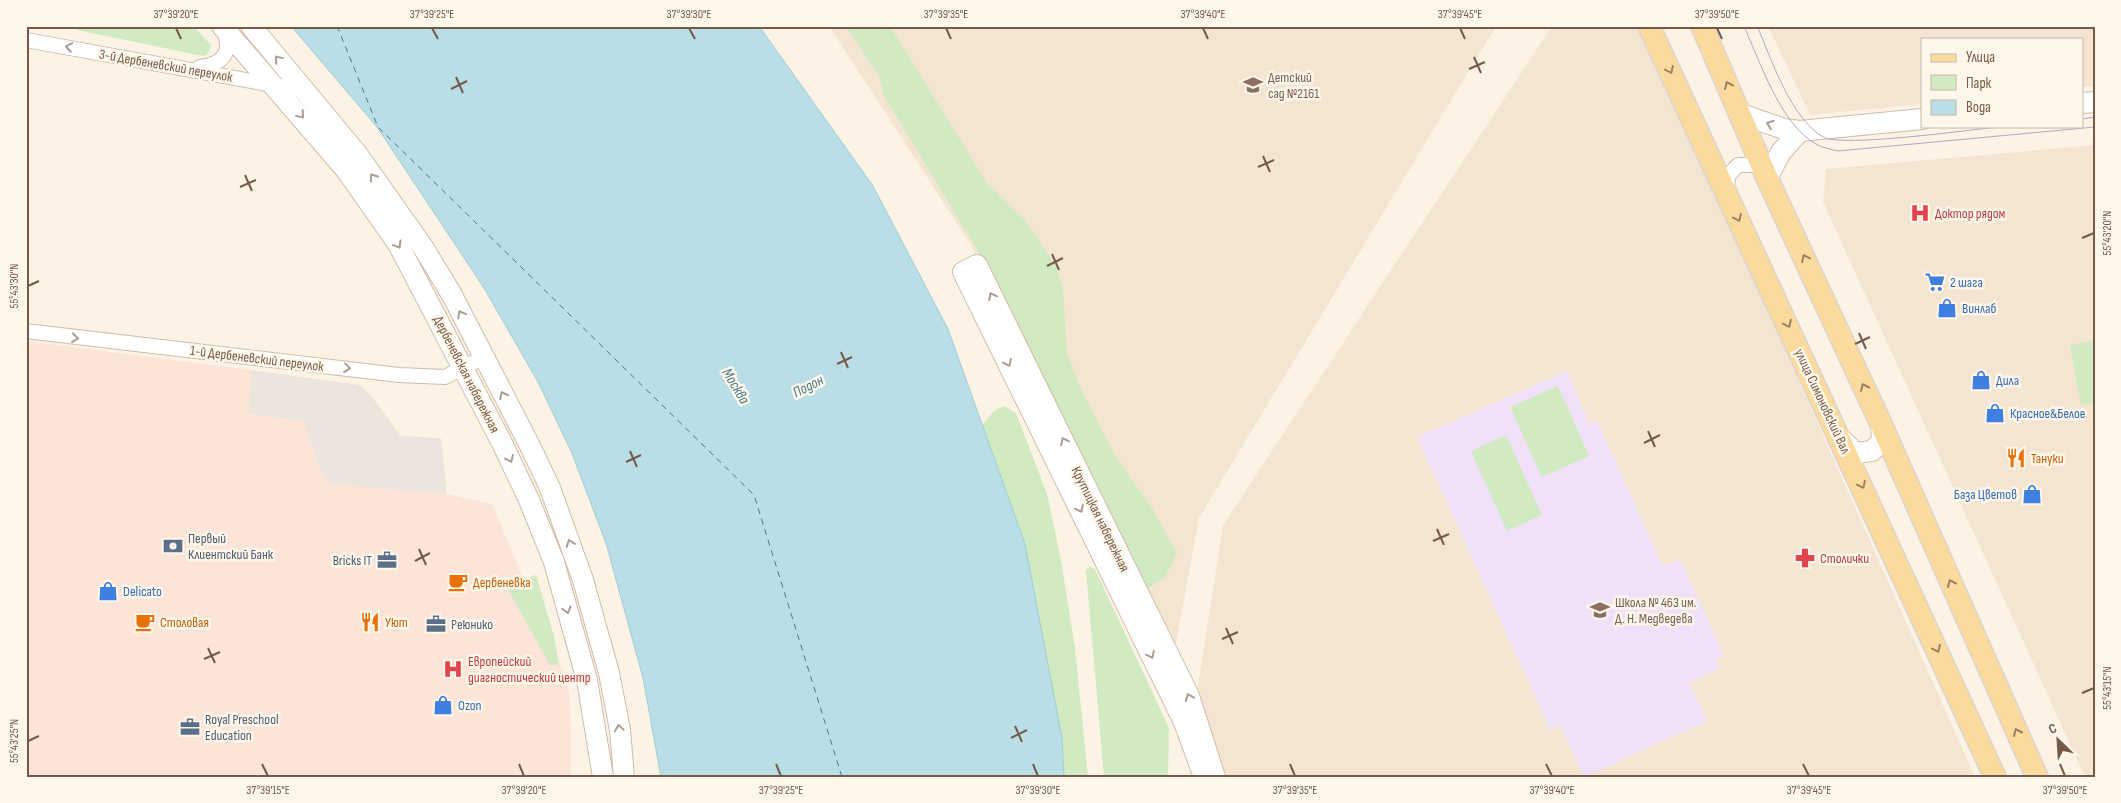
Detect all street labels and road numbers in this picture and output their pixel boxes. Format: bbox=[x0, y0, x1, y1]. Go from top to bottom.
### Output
street label: 3-й Дербеневский переулок bbox=[98, 45, 235, 86]
street label: Дербеневская набережная bbox=[430, 313, 503, 436]
street label: 1-й Дербеневский переулок bbox=[189, 342, 325, 375]
street label: улица Симоновский Вал bbox=[1791, 346, 1854, 456]
street label: Крутицкая набережная bbox=[1068, 464, 1133, 575]

